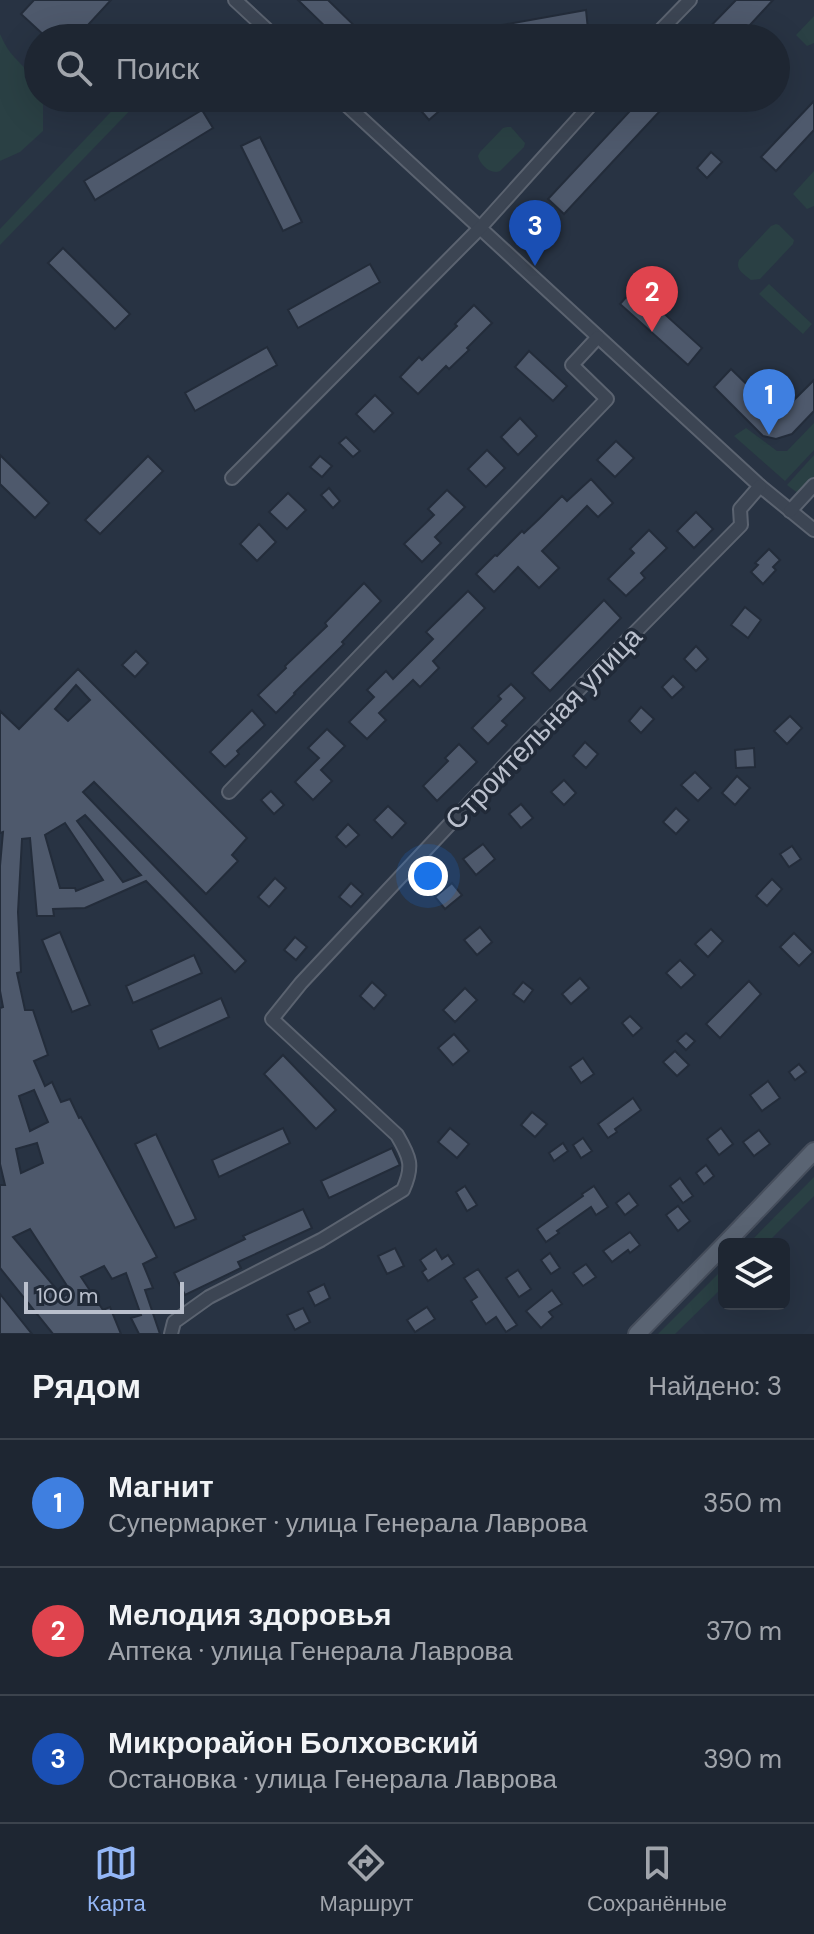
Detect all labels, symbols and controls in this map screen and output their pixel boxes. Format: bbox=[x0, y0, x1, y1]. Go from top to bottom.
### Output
search box bbox=[24, 24, 790, 112]
icon: search bbox=[52, 46, 96, 90]
text: Поиск bbox=[116, 49, 199, 88]
pin: 3 bbox=[509, 200, 561, 266]
pin: 2 bbox=[626, 266, 678, 332]
pin: 1 bbox=[743, 369, 795, 435]
street label: Строительная улица bbox=[437, 619, 650, 838]
your location bbox=[408, 856, 448, 896]
map controls bbox=[718, 1238, 790, 1310]
button: layers bbox=[718, 1238, 790, 1310]
scale bar bbox=[24, 1278, 184, 1314]
text: 100 m bbox=[36, 1281, 98, 1310]
text: Рядом bbox=[32, 1364, 141, 1409]
text: Найдено: 3 bbox=[648, 1369, 782, 1403]
text: Магнит bbox=[108, 1467, 214, 1506]
text: 1 bbox=[53, 1486, 63, 1520]
text: 350 m bbox=[703, 1486, 782, 1520]
text: Супермаркет · улица Генерала Лаврова bbox=[108, 1506, 587, 1540]
text: Мелодия здоровья bbox=[108, 1595, 392, 1634]
text: 2 bbox=[50, 1614, 66, 1648]
text: 370 m bbox=[706, 1614, 782, 1648]
text: Аптека · улица Генерала Лаврова bbox=[108, 1634, 513, 1668]
text: Микрорайон Болховский bbox=[108, 1723, 479, 1762]
text: 3 bbox=[50, 1742, 66, 1776]
text: 390 m bbox=[703, 1742, 782, 1776]
text: Остановка · улица Генерала Лаврова bbox=[108, 1762, 557, 1796]
tab: Карта bbox=[87, 1841, 146, 1918]
tab: Маршрут bbox=[320, 1841, 413, 1918]
tab: Сохранённые bbox=[587, 1841, 727, 1918]

